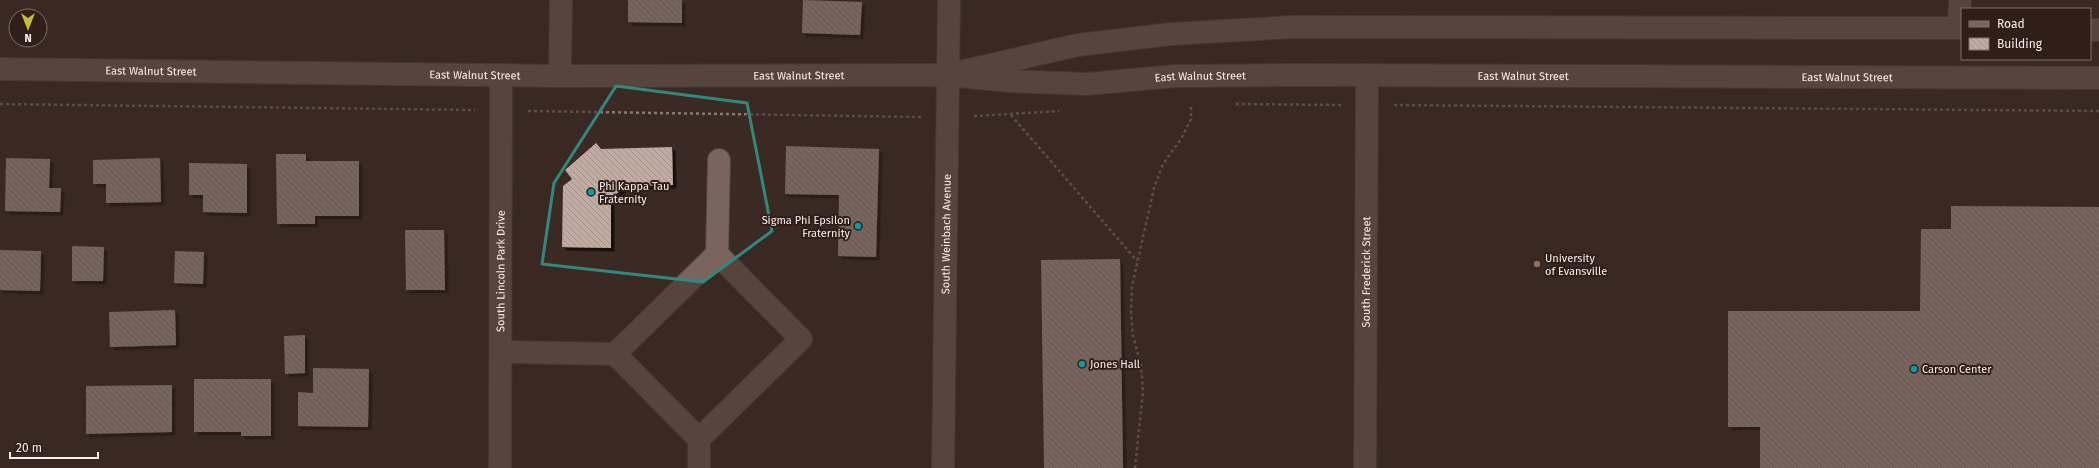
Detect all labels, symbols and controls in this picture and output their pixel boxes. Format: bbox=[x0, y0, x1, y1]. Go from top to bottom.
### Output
north arrow bbox=[8, 8, 48, 48]
legend bbox=[1961, 8, 2091, 60]
text: Road bbox=[1997, 17, 2025, 31]
text: N bbox=[24, 31, 32, 44]
text: Building bbox=[1997, 37, 2043, 51]
street label: East Walnut Street bbox=[105, 64, 197, 78]
street label: East Walnut Street bbox=[429, 68, 521, 83]
street label: East Walnut Street bbox=[753, 69, 845, 83]
street label: East Walnut Street bbox=[1154, 69, 1246, 85]
street label: East Walnut Street bbox=[1478, 70, 1569, 83]
street label: East Walnut Street bbox=[1802, 71, 1893, 84]
street label: South Weinbach Avenue bbox=[939, 174, 954, 294]
place label: Phi Kappa Tau Fraternity bbox=[599, 180, 669, 206]
marker: Phi Kappa Tau Fraternity bbox=[586, 187, 596, 197]
street label: South Lincoln Park Drive bbox=[494, 210, 508, 332]
place label: Sigma Phi Epsilon Fraternity bbox=[762, 214, 851, 240]
street label: South Frederick Street bbox=[1360, 217, 1373, 327]
marker: Sigma Phi Epsilon Fraternity bbox=[853, 221, 863, 231]
place label: University of Evansville bbox=[1545, 252, 1607, 278]
marker: University of Evansville bbox=[1532, 259, 1542, 269]
place label: Jones Hall bbox=[1090, 358, 1140, 371]
marker: Jones Hall bbox=[1077, 359, 1087, 369]
place label: Carson Center bbox=[1922, 363, 1992, 376]
marker: Carson Center bbox=[1909, 364, 1919, 374]
scale bar bbox=[10, 434, 98, 460]
text: 20 m bbox=[16, 441, 42, 455]

